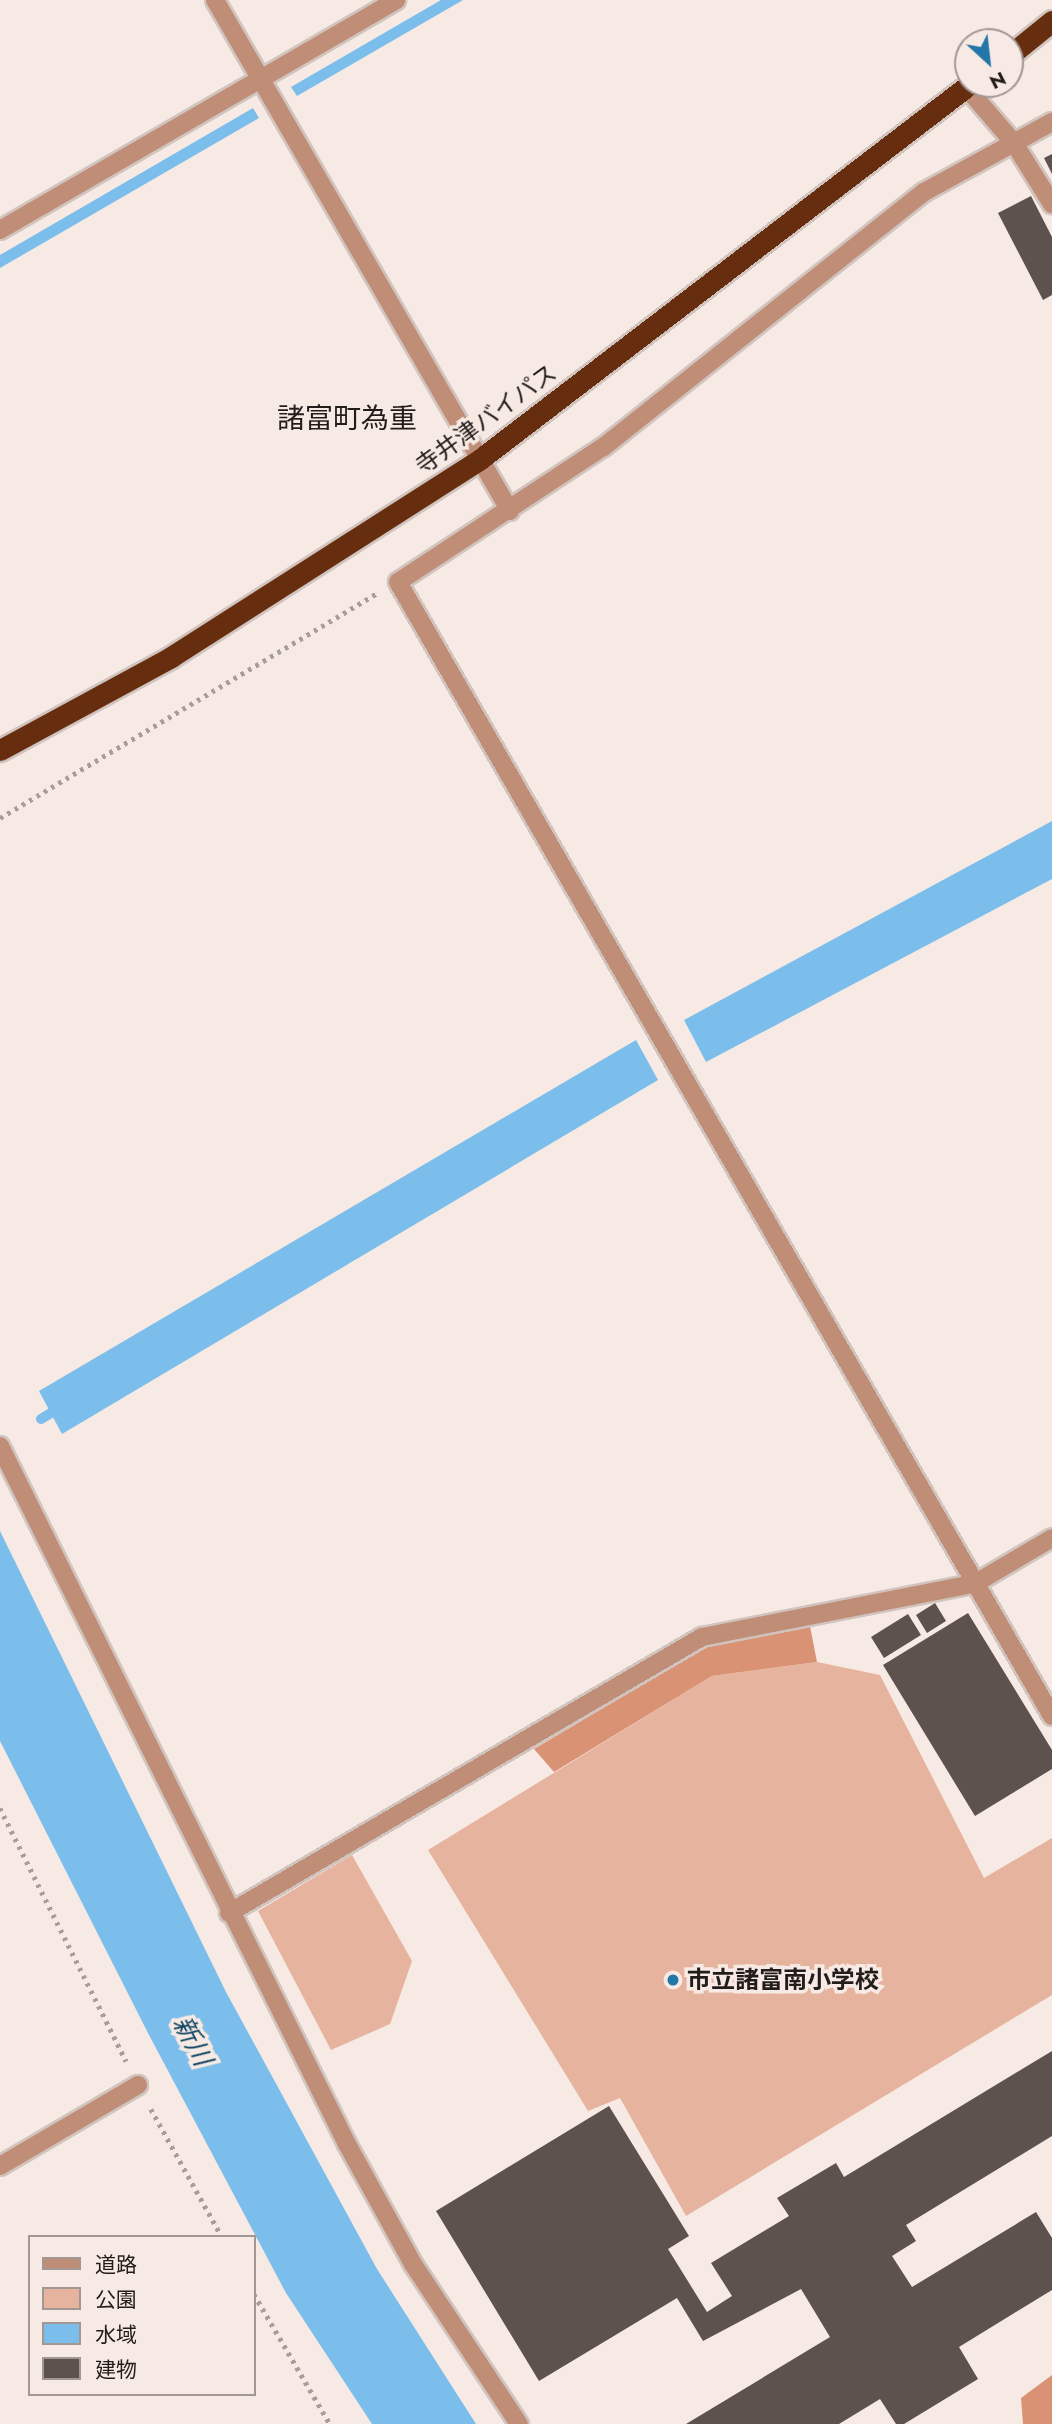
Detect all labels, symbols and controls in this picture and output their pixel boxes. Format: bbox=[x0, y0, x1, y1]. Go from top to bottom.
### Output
north arrow bbox=[954, 28, 1024, 98]
text: N bbox=[985, 65, 1011, 96]
street label: 寺井津バイパス bbox=[410, 358, 562, 480]
district label: 諸富町為重 bbox=[277, 402, 417, 436]
place label: 市立諸富南小学校 bbox=[687, 1966, 879, 1994]
marker: 市立諸富南小学校 bbox=[665, 1972, 681, 1988]
water label: 新川 bbox=[166, 2011, 218, 2071]
legend bbox=[28, 2235, 256, 2396]
text: 道路 bbox=[95, 2250, 137, 2280]
text: 公園 bbox=[95, 2285, 137, 2315]
text: 水域 bbox=[95, 2320, 137, 2350]
text: 建物 bbox=[95, 2355, 137, 2385]

